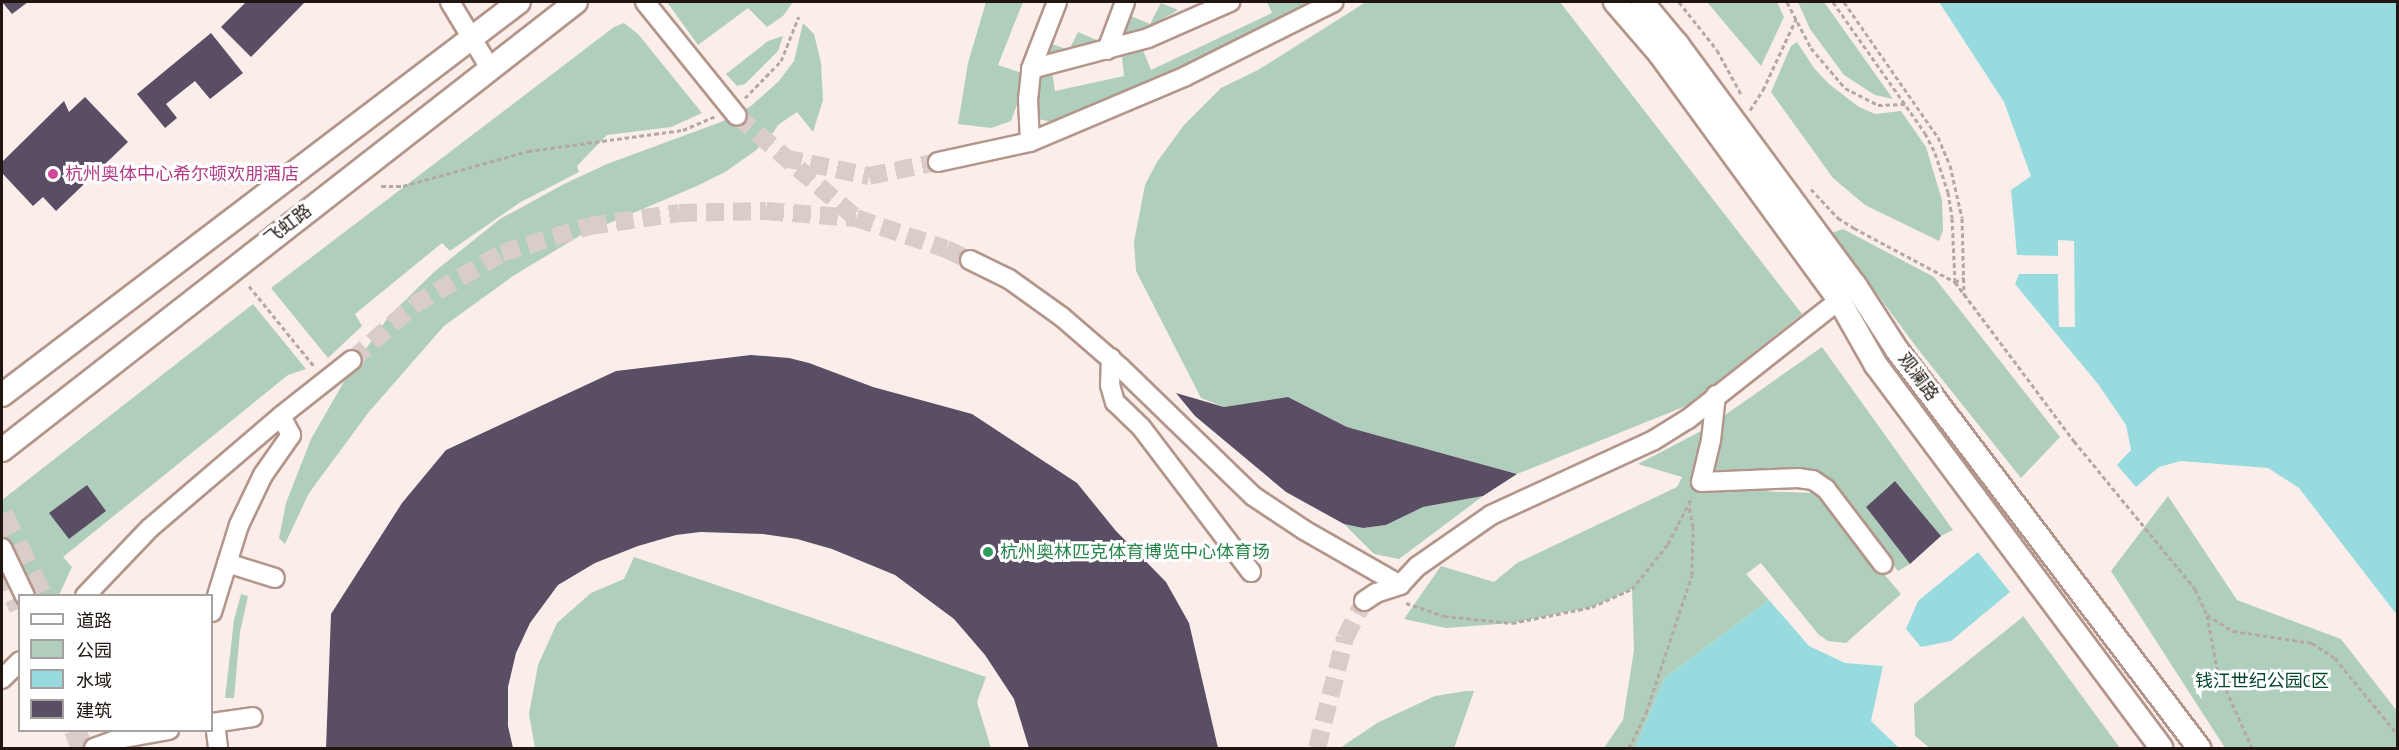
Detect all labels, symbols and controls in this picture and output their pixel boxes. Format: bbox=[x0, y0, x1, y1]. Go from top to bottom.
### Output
place label: 杭州奥体中心希尔顿欢朋酒店 bbox=[65, 163, 299, 185]
marker: 杭州奥体中心希尔顿欢朋酒店 bbox=[46, 167, 60, 181]
street label: 飞虹路 bbox=[260, 200, 316, 250]
street label: 观澜路 bbox=[1893, 349, 1943, 405]
place label: 杭州奥林匹克体育博览中心体育场 bbox=[1000, 541, 1270, 563]
marker: 杭州奥林匹克体育博览中心体育场 bbox=[981, 545, 995, 559]
legend bbox=[18, 594, 213, 732]
text: 道路 bbox=[76, 609, 112, 632]
text: 公园 bbox=[76, 639, 112, 662]
text: 水域 bbox=[76, 669, 112, 692]
park label: 钱江世纪公园C区 bbox=[2195, 670, 2329, 692]
text: 建筑 bbox=[76, 699, 112, 722]

